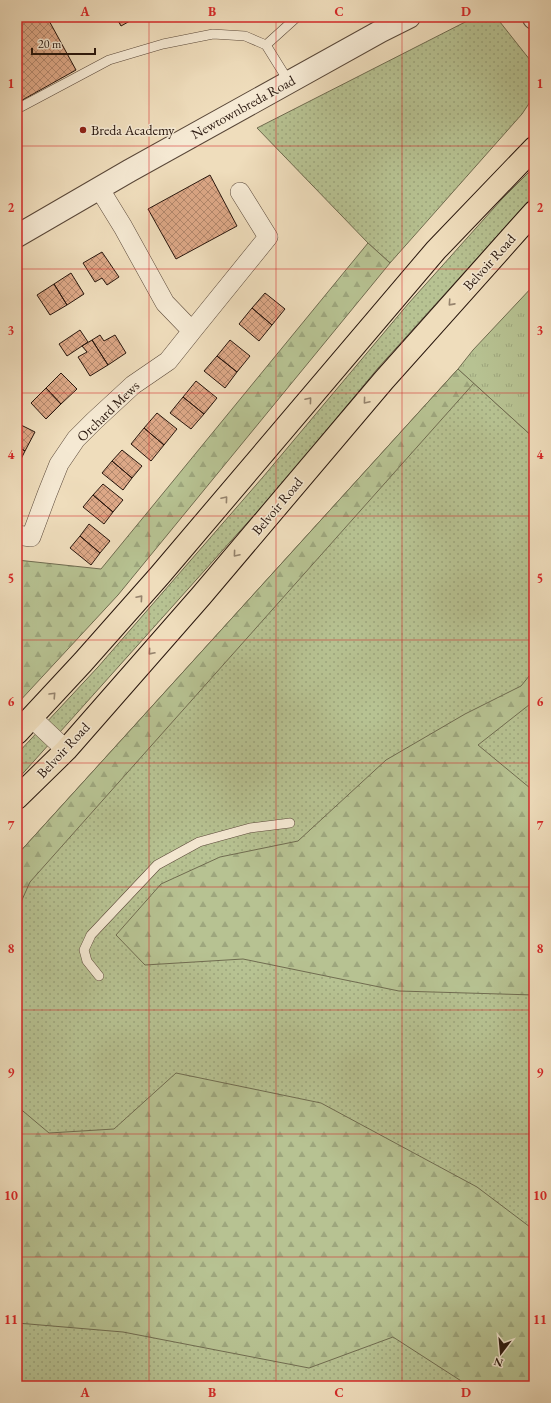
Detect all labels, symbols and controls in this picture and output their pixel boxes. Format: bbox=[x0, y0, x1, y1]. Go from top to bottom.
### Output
text: A bbox=[79, 3, 90, 20]
text: B bbox=[208, 3, 216, 20]
text: C bbox=[334, 3, 344, 20]
text: D bbox=[461, 3, 471, 20]
scale bar bbox=[32, 30, 95, 56]
text: 20 m bbox=[38, 36, 62, 52]
street label: Newtownbreda Road bbox=[188, 71, 299, 143]
text: 1 bbox=[8, 75, 15, 92]
text: 1 bbox=[537, 75, 544, 92]
place label: Breda Academy bbox=[91, 121, 175, 139]
marker: Breda Academy bbox=[78, 125, 88, 135]
text: 2 bbox=[8, 199, 15, 216]
text: 2 bbox=[537, 199, 544, 216]
street label: Belvoir Road bbox=[459, 229, 520, 294]
one-way arrow bbox=[449, 299, 456, 306]
text: 3 bbox=[8, 322, 15, 339]
text: 3 bbox=[537, 322, 544, 339]
street label: Orchard Mews bbox=[73, 376, 143, 445]
one-way arrow bbox=[304, 397, 311, 405]
one-way arrow bbox=[363, 397, 370, 404]
text: 4 bbox=[8, 446, 15, 463]
text: 4 bbox=[537, 446, 544, 463]
street label: Belvoir Road bbox=[248, 473, 307, 539]
one-way arrow bbox=[220, 496, 227, 504]
one-way arrow bbox=[234, 549, 241, 556]
text: 5 bbox=[8, 570, 14, 587]
text: 5 bbox=[537, 570, 543, 587]
one-way arrow bbox=[135, 595, 143, 603]
one-way arrow bbox=[149, 647, 156, 655]
one-way arrow bbox=[49, 692, 56, 699]
text: 6 bbox=[8, 693, 15, 710]
text: 6 bbox=[537, 693, 544, 710]
street label: Belvoir Road bbox=[33, 718, 94, 782]
text: 7 bbox=[8, 817, 15, 834]
text: 7 bbox=[537, 817, 544, 834]
text: 8 bbox=[8, 940, 15, 957]
text: 8 bbox=[537, 940, 544, 957]
text: 9 bbox=[8, 1064, 15, 1081]
text: 9 bbox=[537, 1064, 544, 1081]
text: 10 bbox=[4, 1187, 18, 1204]
text: 10 bbox=[533, 1187, 547, 1204]
text: 11 bbox=[4, 1311, 18, 1328]
text: 11 bbox=[533, 1311, 547, 1328]
north arrow bbox=[481, 1333, 521, 1373]
text: N bbox=[492, 1355, 504, 1371]
text: A bbox=[79, 1384, 90, 1401]
text: B bbox=[208, 1384, 216, 1401]
text: C bbox=[334, 1384, 344, 1401]
text: D bbox=[461, 1384, 471, 1401]

